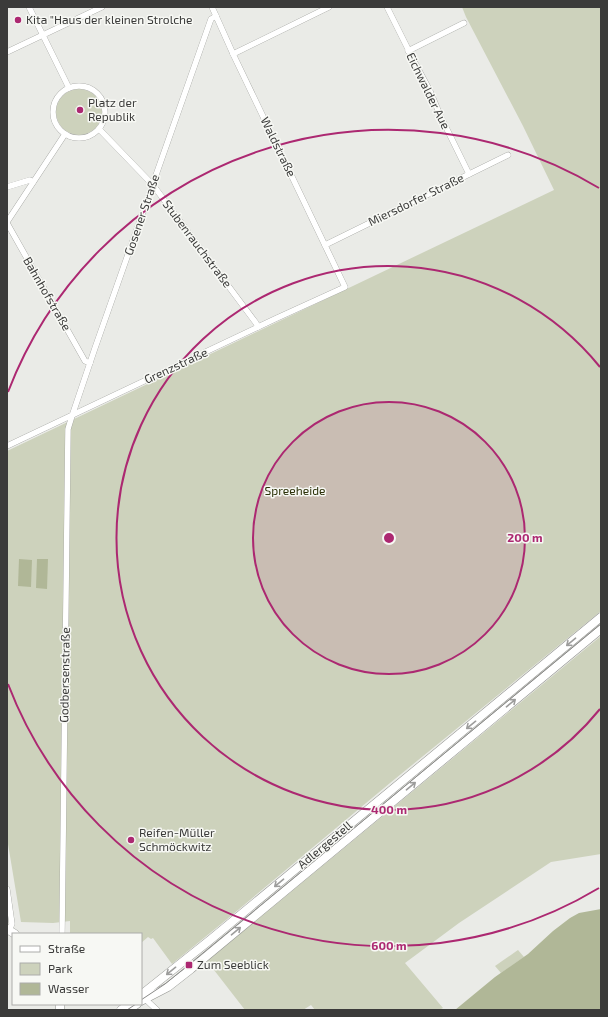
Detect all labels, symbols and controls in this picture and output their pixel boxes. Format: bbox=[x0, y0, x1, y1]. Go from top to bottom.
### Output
place label: Kita "Haus der kleinen Strolche bbox=[26, 12, 192, 26]
marker: Kita "Haus der kleinen Strolche bbox=[13, 15, 23, 25]
street label: Eichwalder Aue bbox=[404, 50, 454, 131]
place label: Platz der Republik bbox=[88, 95, 137, 123]
marker: Platz der Republik bbox=[75, 105, 85, 115]
street label: Waldstraße bbox=[258, 114, 299, 179]
street label: Miersdorfer Straße bbox=[365, 170, 466, 228]
street label: Gosener Straße bbox=[121, 172, 161, 257]
street label: Stubenrauchstraße bbox=[160, 197, 235, 290]
street label: Bahnhofstraße bbox=[21, 254, 75, 333]
street label: Grenzstraße bbox=[142, 344, 210, 386]
park label: Spreeheide bbox=[265, 483, 325, 497]
text: 200 m bbox=[507, 530, 543, 544]
centre of rings bbox=[382, 531, 396, 545]
street label: Godbersenstraße bbox=[56, 627, 72, 723]
one-way arrow bbox=[566, 637, 576, 646]
one-way arrow bbox=[506, 699, 517, 708]
one-way arrow bbox=[465, 720, 476, 729]
one-way arrow bbox=[406, 781, 417, 790]
text: 400 m bbox=[371, 802, 407, 816]
street label: Adlergestell bbox=[294, 817, 355, 871]
place label: Reifen-Müller Schmöckwitz bbox=[139, 825, 215, 853]
marker: Reifen-Müller Schmöckwitz bbox=[126, 835, 136, 845]
one-way arrow bbox=[274, 878, 285, 887]
one-way arrow bbox=[230, 927, 241, 936]
legend bbox=[12, 933, 142, 1005]
text: 600 m bbox=[371, 938, 407, 952]
text: Straße bbox=[48, 941, 85, 955]
place label: Zum Seeblick bbox=[197, 957, 269, 971]
marker: Zum Seeblick bbox=[184, 960, 194, 970]
text: Park bbox=[48, 961, 73, 975]
one-way arrow bbox=[165, 967, 176, 975]
text: Wasser bbox=[48, 981, 89, 995]

